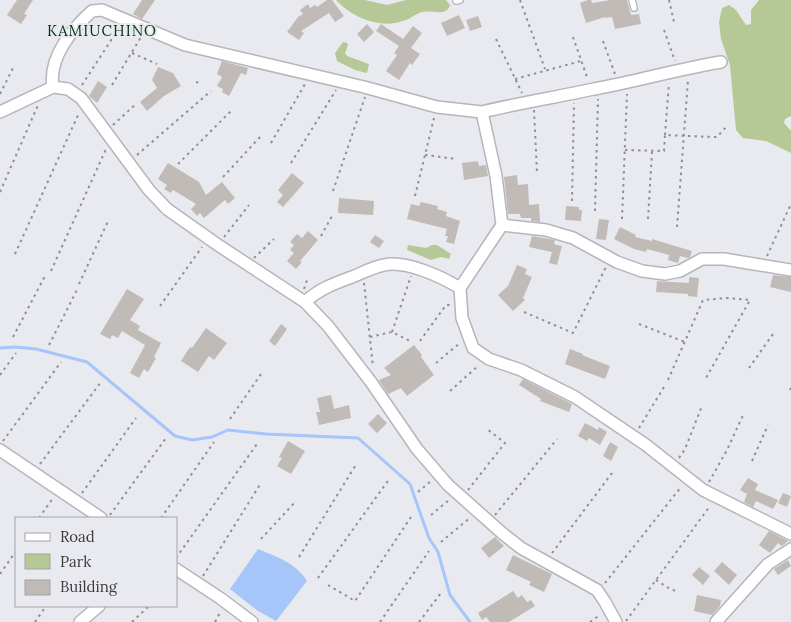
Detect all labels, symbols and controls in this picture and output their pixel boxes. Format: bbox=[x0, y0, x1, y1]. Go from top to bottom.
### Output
district label: KAMIUCHINO bbox=[47, 21, 157, 40]
legend bbox=[15, 517, 178, 607]
text: Road bbox=[60, 527, 95, 546]
text: Park bbox=[60, 552, 91, 571]
text: Building bbox=[60, 577, 118, 596]

